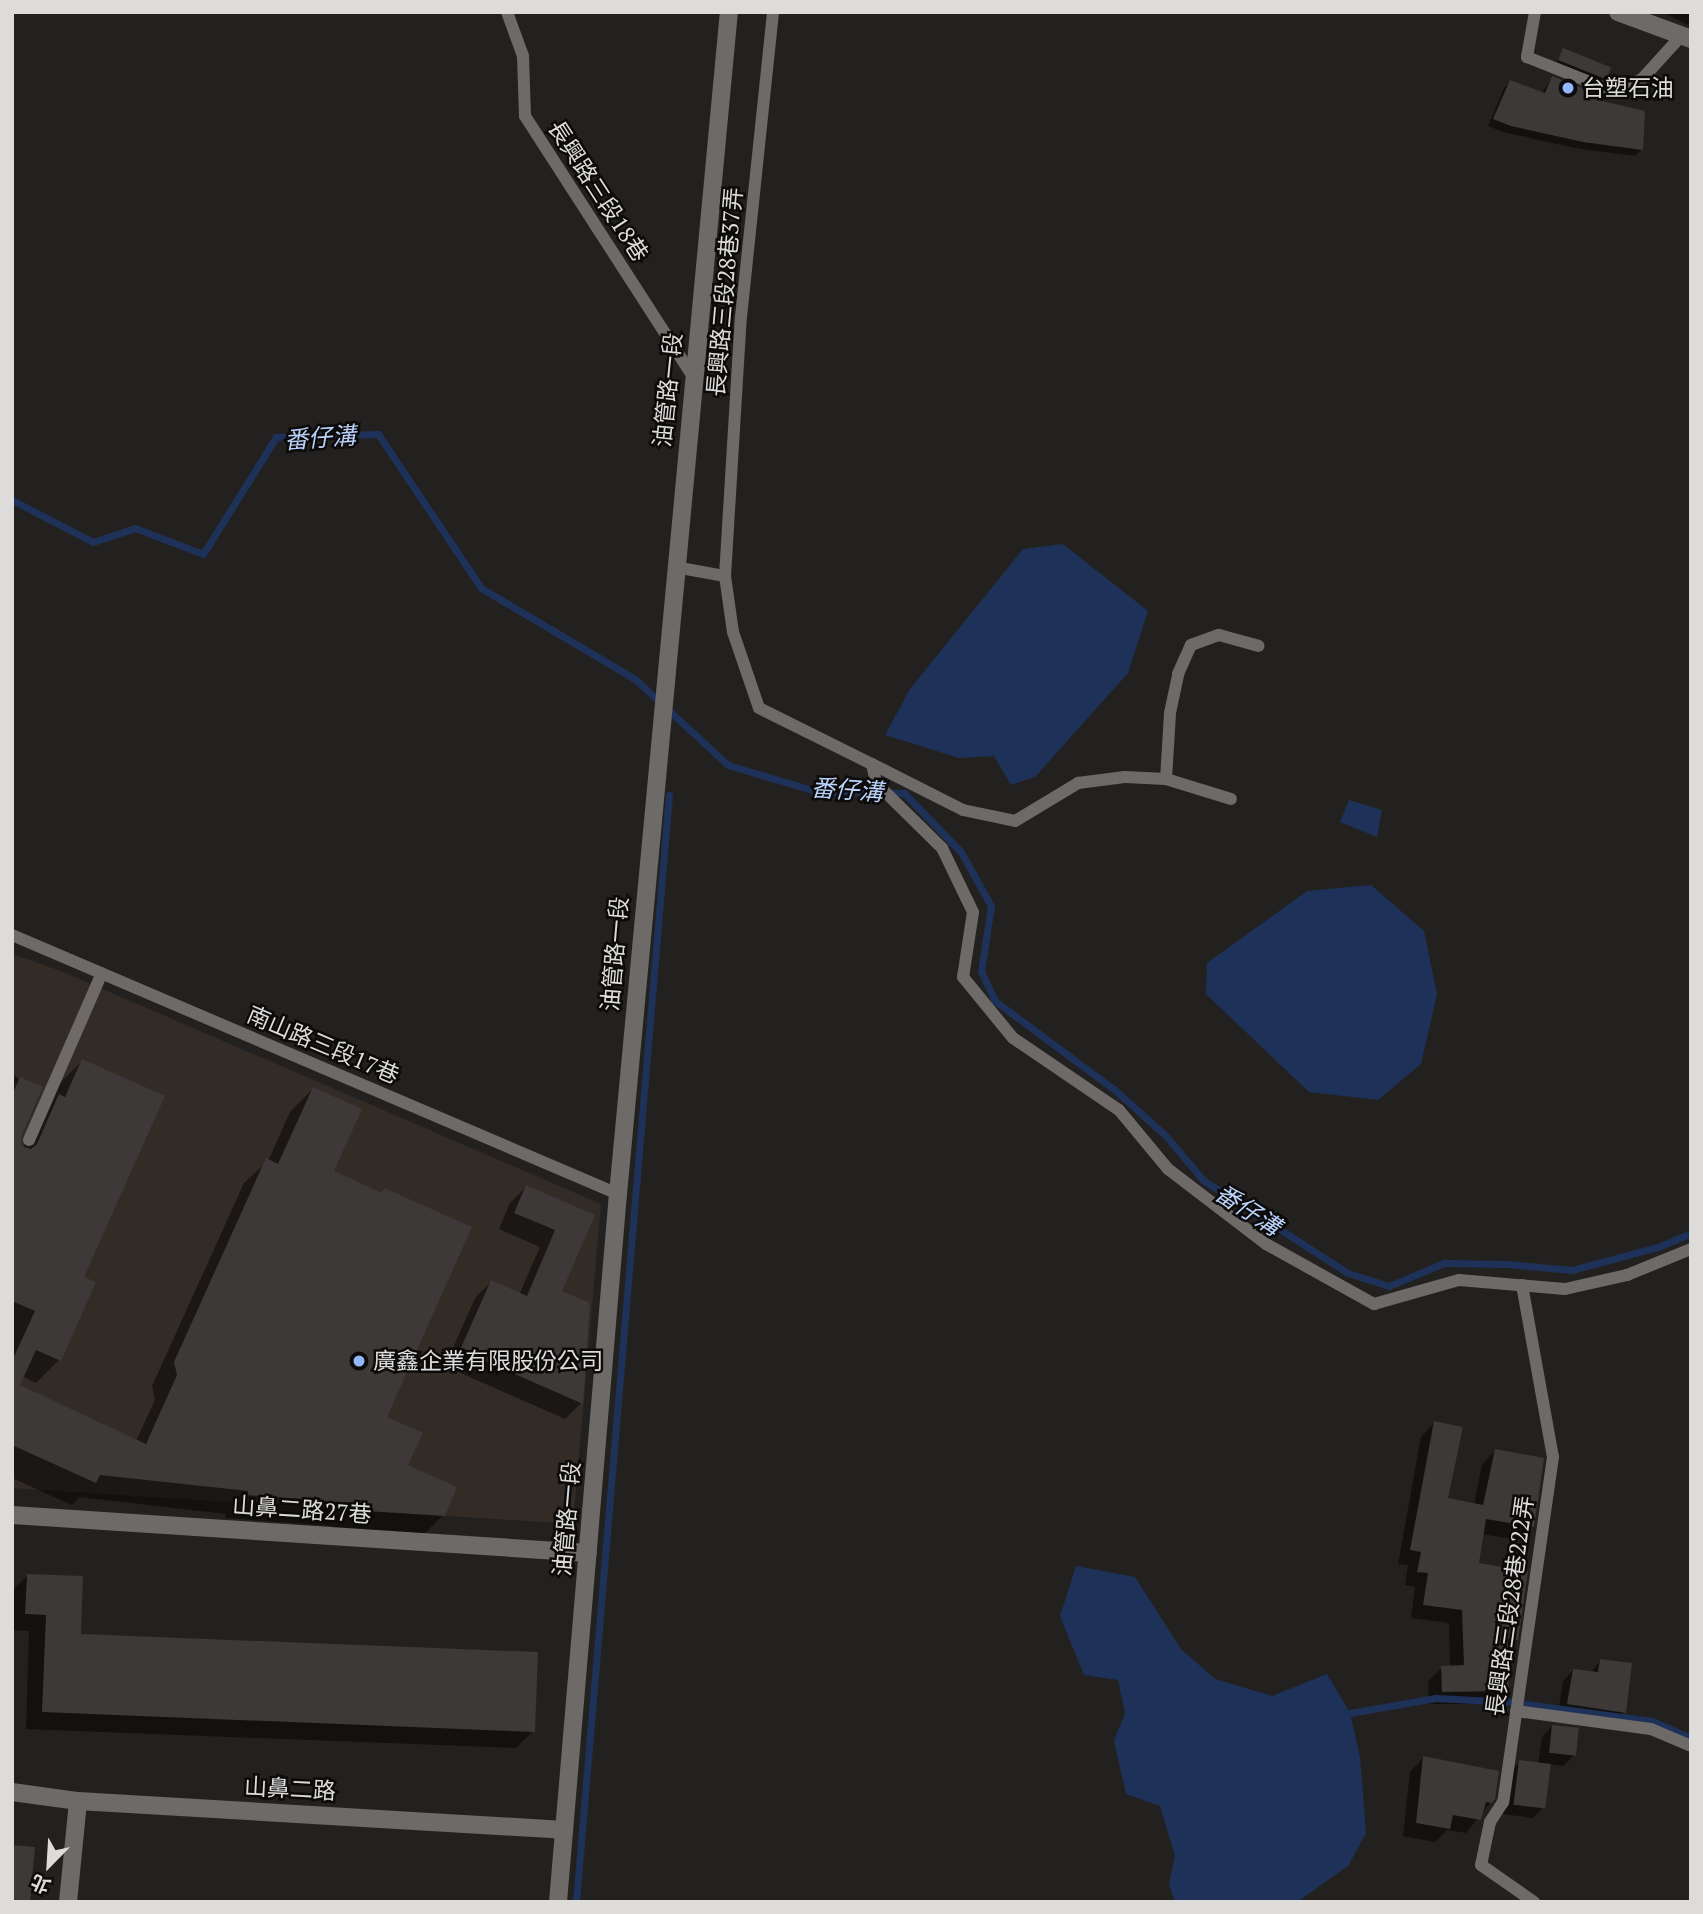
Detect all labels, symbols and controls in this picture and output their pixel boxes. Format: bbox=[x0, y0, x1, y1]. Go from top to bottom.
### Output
place label: 台塑石油 bbox=[1582, 74, 1674, 102]
marker: 台塑石油 bbox=[1560, 80, 1576, 96]
street label: 長興路三段18巷 bbox=[542, 115, 654, 267]
street label: 長興路三段28巷37弄 bbox=[702, 186, 748, 398]
street label: 油管路一段 bbox=[648, 331, 688, 449]
water label: 番仔溝 bbox=[283, 421, 357, 455]
water label: 番仔溝 bbox=[810, 773, 884, 807]
street label: 油管路一段 bbox=[596, 896, 634, 1012]
street label: 南山路三段17巷 bbox=[243, 1001, 403, 1089]
water label: 番仔溝 bbox=[1210, 1178, 1286, 1242]
place label: 廣鑫企業有限股份公司 bbox=[373, 1347, 603, 1375]
marker: 廣鑫企業有限股份公司 bbox=[351, 1353, 367, 1369]
street label: 油管路一段 bbox=[548, 1461, 586, 1577]
street label: 山鼻二路27巷 bbox=[231, 1491, 373, 1529]
street label: 長興路三段28巷222弄 bbox=[1481, 1494, 1539, 1718]
street label: 山鼻二路 bbox=[243, 1773, 337, 1805]
north arrow bbox=[14, 1830, 84, 1900]
text: 北 bbox=[26, 1869, 54, 1900]

